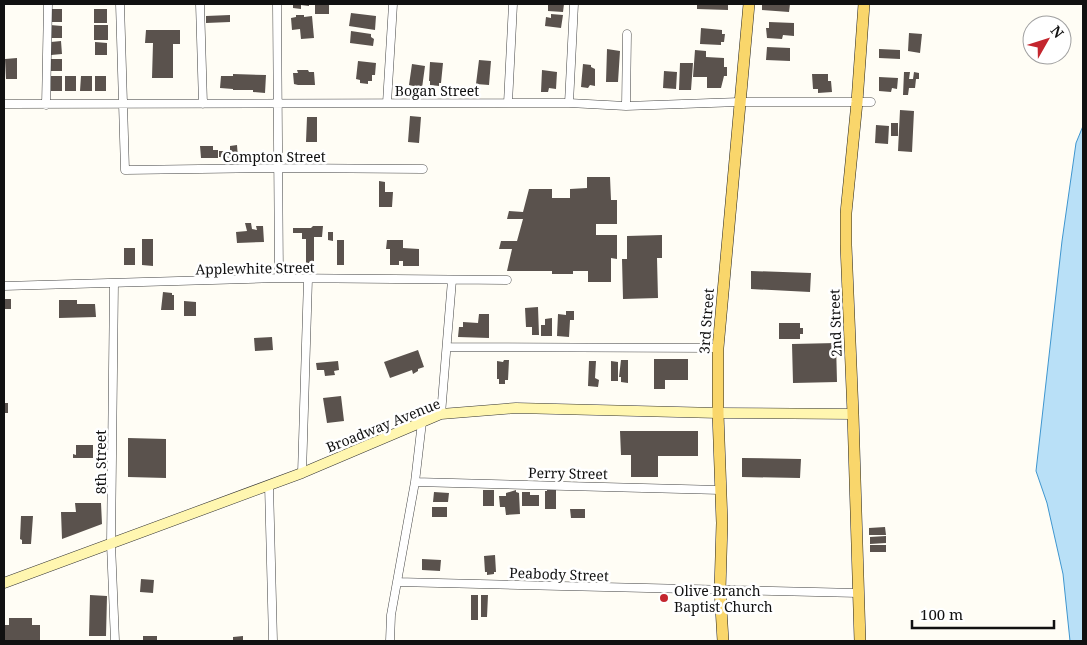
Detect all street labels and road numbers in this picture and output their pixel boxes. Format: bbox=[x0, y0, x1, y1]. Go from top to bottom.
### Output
street label: Bogan Street bbox=[395, 81, 479, 100]
street label: Compton Street bbox=[222, 147, 326, 166]
street label: Applewhite Street bbox=[195, 257, 315, 279]
street label: 3rd Street bbox=[694, 287, 718, 354]
street label: 2nd Street bbox=[824, 289, 846, 357]
street label: Broadway Avenue bbox=[323, 393, 443, 457]
street label: 8th Street bbox=[91, 430, 110, 494]
street label: Perry Street bbox=[528, 463, 608, 483]
street label: Peabody Street bbox=[509, 563, 609, 585]

